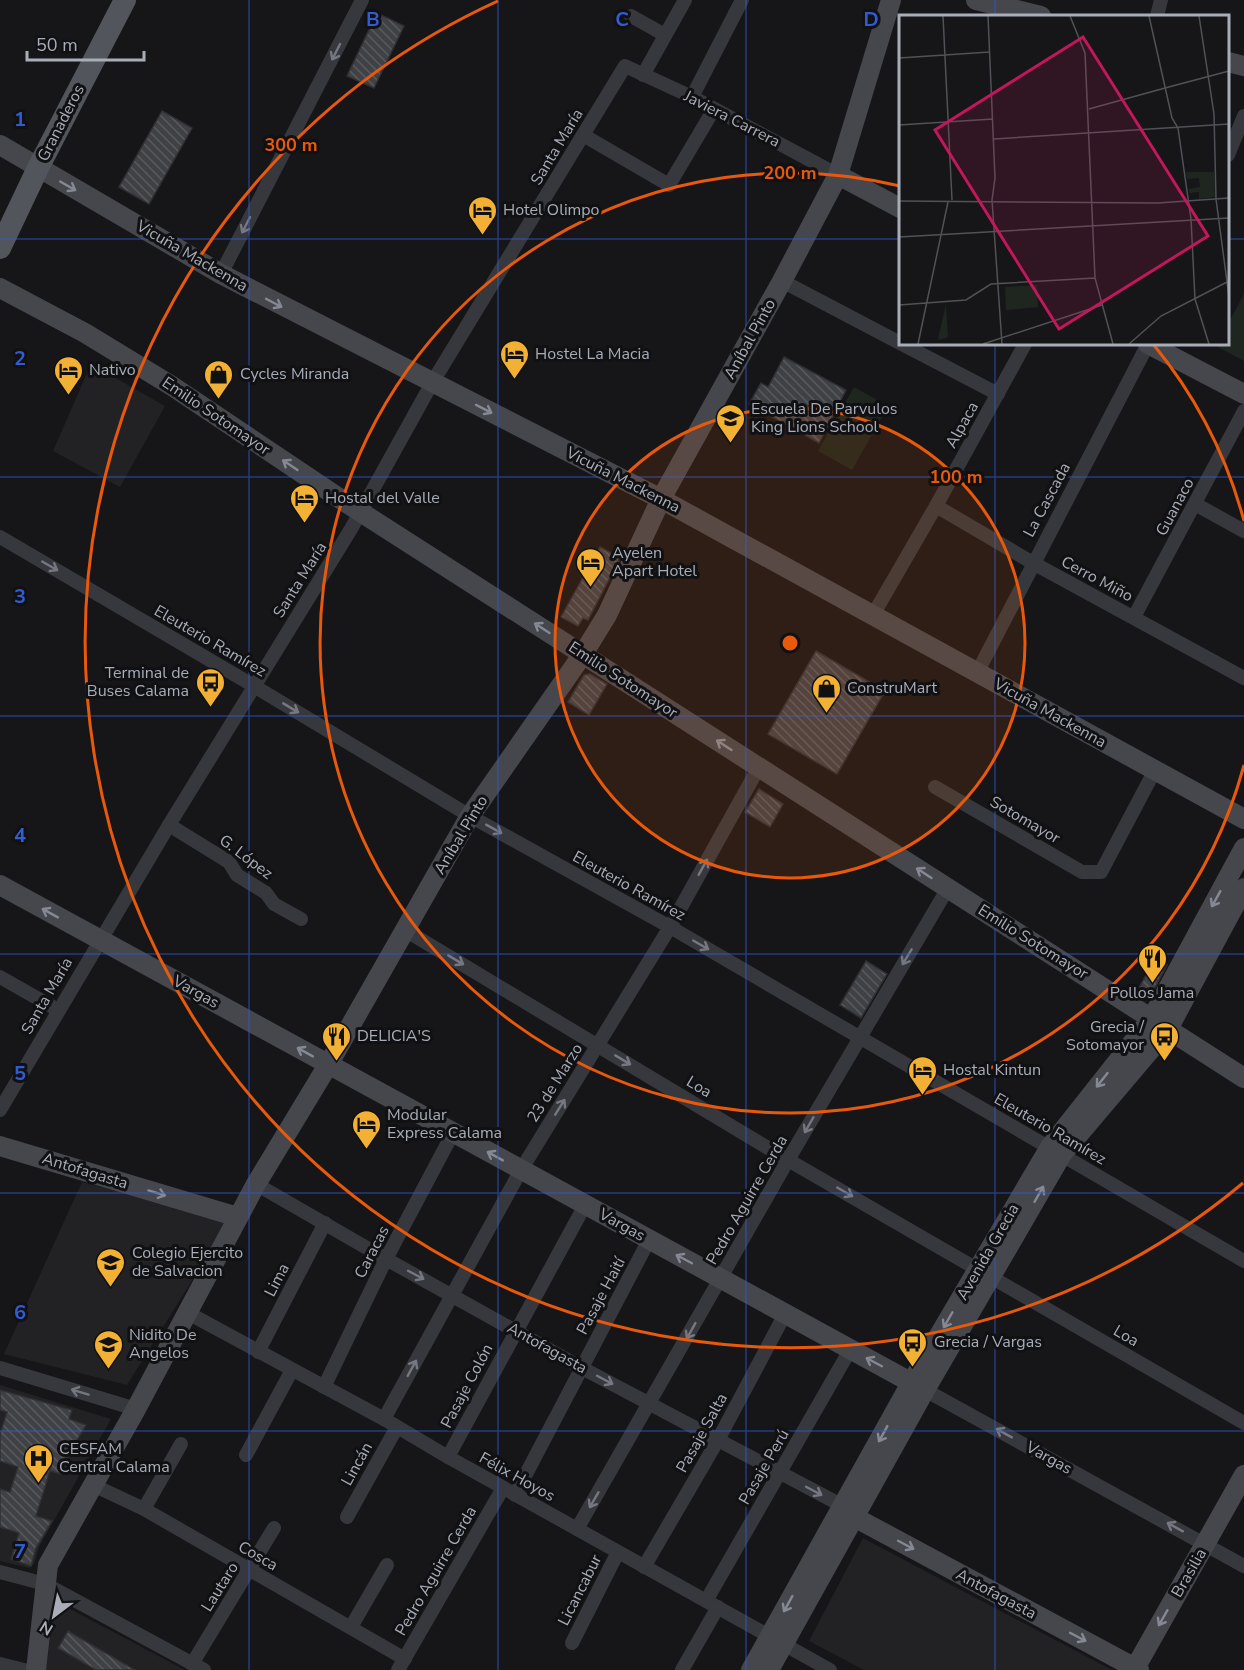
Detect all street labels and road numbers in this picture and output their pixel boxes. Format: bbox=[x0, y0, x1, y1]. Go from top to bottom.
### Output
street label: Granaderos bbox=[32, 81, 90, 165]
street label: Javiera Carrera bbox=[679, 85, 784, 153]
street label: Santa María bbox=[526, 105, 588, 189]
street label: Vicuña Mackenna bbox=[131, 215, 252, 297]
street label: Aníbal Pinto bbox=[719, 295, 781, 383]
street label: Emilio Sotomayor bbox=[158, 372, 275, 461]
street label: Alpaca bbox=[940, 398, 984, 452]
street label: Vicuña Mackenna bbox=[561, 441, 684, 518]
street label: La Cascada bbox=[1018, 459, 1076, 541]
street label: Guanaco bbox=[1151, 474, 1199, 540]
street label: Santa María bbox=[268, 538, 332, 622]
street label: Cerro Miño bbox=[1057, 551, 1137, 607]
street label: Eleuterio Ramírez bbox=[150, 600, 270, 682]
street label: Emilio Sotomayor bbox=[564, 636, 682, 724]
street label: Vicuña Mackenna bbox=[989, 673, 1110, 753]
street label: Aníbal Pinto bbox=[429, 791, 493, 879]
street label: Sotomayor bbox=[986, 791, 1064, 849]
street label: G. López bbox=[215, 830, 277, 884]
street label: Eleuterio Ramírez bbox=[569, 846, 689, 926]
street label: Emilio Sotomayor bbox=[974, 899, 1093, 985]
street label: Santa María bbox=[16, 953, 78, 1039]
street label: Vargas bbox=[168, 970, 223, 1014]
street label: 23 de Marzo bbox=[522, 1039, 588, 1127]
street label: Loa bbox=[682, 1071, 716, 1103]
street label: Eleuterio Ramírez bbox=[990, 1088, 1110, 1170]
street label: Pedro Aguirre Cerda bbox=[701, 1131, 793, 1269]
street label: Antofagasta bbox=[40, 1148, 130, 1194]
street label: Avenida Grecia bbox=[951, 1200, 1025, 1304]
street label: Vargas bbox=[594, 1203, 649, 1247]
street label: Caracas bbox=[349, 1222, 395, 1282]
street label: Pasaje Haití bbox=[571, 1252, 631, 1338]
street label: Lima bbox=[259, 1260, 295, 1300]
street label: Antofagasta bbox=[503, 1317, 591, 1379]
street label: Loa bbox=[1109, 1320, 1143, 1352]
street label: Pasaje Colón bbox=[436, 1340, 498, 1432]
street label: Pasaje Salta bbox=[671, 1389, 733, 1477]
street label: Pasaje Perú bbox=[734, 1425, 794, 1509]
street label: Vargas bbox=[1021, 1436, 1076, 1480]
street label: Lincán bbox=[336, 1438, 378, 1490]
street label: Félix Hoyos bbox=[475, 1447, 559, 1507]
street label: Pedro Aguirre Cerda bbox=[390, 1502, 482, 1640]
street label: Cosca bbox=[234, 1536, 282, 1576]
street label: Brasilia bbox=[1166, 1544, 1212, 1602]
street label: Licancabur bbox=[553, 1550, 607, 1629]
street label: Lautaro bbox=[196, 1558, 244, 1616]
street label: Antofagasta bbox=[952, 1564, 1040, 1624]

